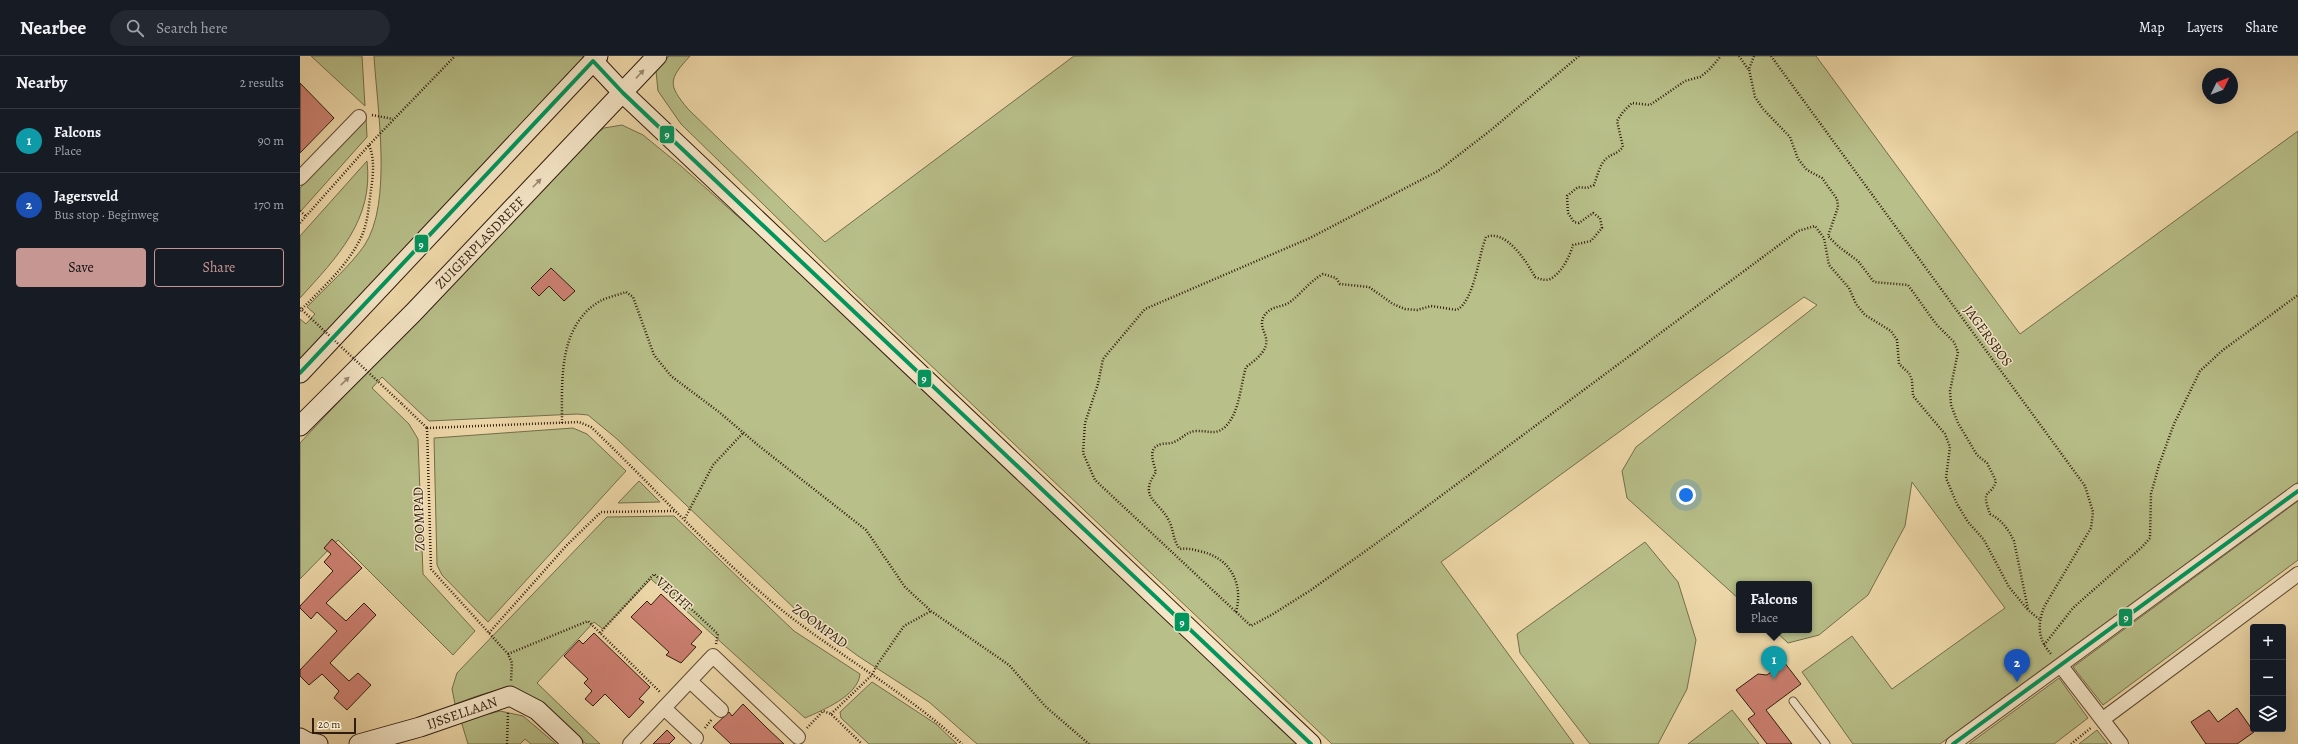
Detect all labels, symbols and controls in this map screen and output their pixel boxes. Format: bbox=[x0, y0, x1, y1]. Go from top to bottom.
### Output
search box bbox=[110, 10, 390, 46]
text: Nearbee bbox=[20, 15, 86, 41]
icon: search bbox=[124, 17, 146, 39]
text: Search here bbox=[156, 18, 228, 38]
text: Map bbox=[2139, 18, 2165, 37]
text: Layers bbox=[2187, 18, 2223, 37]
text: Share bbox=[2245, 18, 2278, 37]
north arrow bbox=[2202, 68, 2238, 104]
one-way arrow bbox=[635, 69, 645, 79]
text: Nearby bbox=[16, 71, 67, 94]
text: 2 results bbox=[240, 74, 284, 91]
text: Falcons bbox=[54, 122, 101, 142]
line badge: 9 bbox=[659, 125, 675, 144]
text: 9 bbox=[664, 127, 670, 142]
text: 1 bbox=[27, 132, 31, 149]
text: 90 m bbox=[258, 132, 284, 149]
text: Place bbox=[54, 142, 82, 159]
one-way arrow bbox=[532, 178, 542, 188]
text: Jagersveld bbox=[54, 186, 118, 206]
street label: ZUIGERPLASDREEF bbox=[431, 193, 529, 293]
text: 2 bbox=[26, 196, 32, 213]
text: 170 m bbox=[254, 196, 284, 213]
text: Bus stop · Beginweg bbox=[54, 206, 159, 223]
line badge: 9 bbox=[414, 234, 429, 253]
text: 9 bbox=[418, 237, 424, 252]
button: Save bbox=[16, 248, 146, 287]
button: Share bbox=[154, 248, 284, 287]
street label: JAGERSBOS bbox=[1959, 301, 2017, 371]
line badge: 9 bbox=[917, 369, 932, 388]
text: 9 bbox=[921, 371, 927, 386]
one-way arrow bbox=[340, 376, 350, 385]
your location bbox=[1676, 485, 1696, 505]
street label: ZOOMPAD bbox=[408, 486, 430, 552]
street label: VECHT bbox=[651, 572, 697, 616]
popup bbox=[1736, 581, 1812, 633]
text: Falcons bbox=[1750, 589, 1798, 609]
street label: ZOOMPAD bbox=[788, 599, 852, 653]
line badge: 9 bbox=[2118, 608, 2133, 627]
text: Place bbox=[1750, 609, 1778, 626]
text: 9 bbox=[2123, 610, 2129, 625]
line badge: 9 bbox=[1174, 612, 1190, 632]
text: 9 bbox=[1179, 615, 1185, 630]
map controls bbox=[2250, 624, 2286, 732]
button: + bbox=[2250, 624, 2286, 660]
pin: 1 bbox=[1761, 646, 1787, 679]
pin: 2 bbox=[2004, 649, 2030, 682]
button: − bbox=[2250, 660, 2286, 696]
street label: IJSSELLAAN bbox=[424, 692, 500, 734]
button: layers bbox=[2250, 696, 2286, 732]
scale bar bbox=[312, 716, 356, 735]
text: 20 m bbox=[318, 717, 340, 732]

